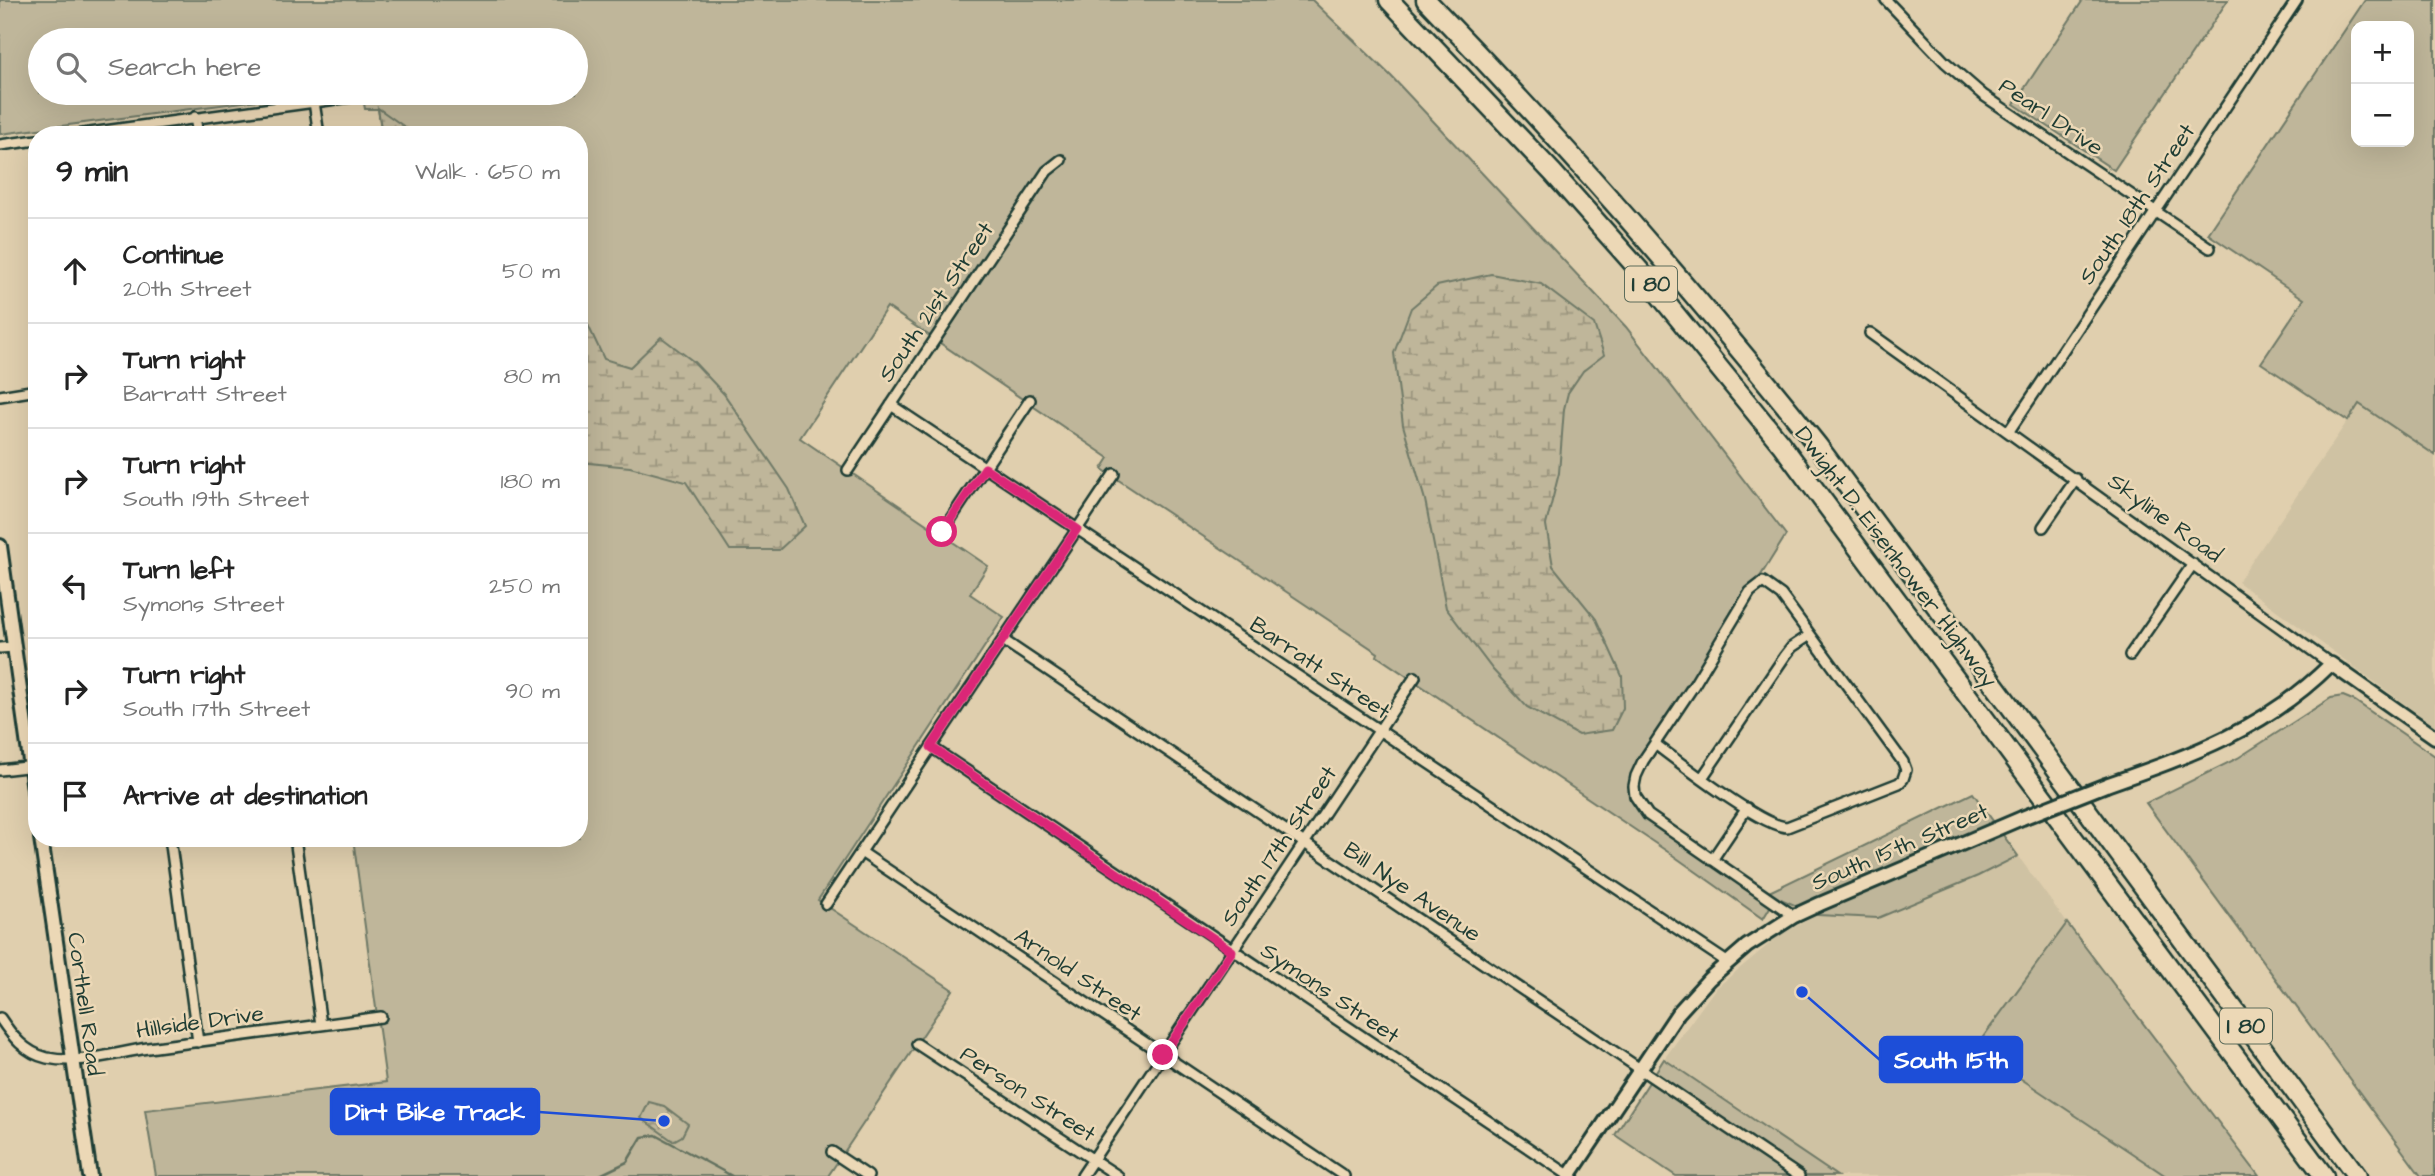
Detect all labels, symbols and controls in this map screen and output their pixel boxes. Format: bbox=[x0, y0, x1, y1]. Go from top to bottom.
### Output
map controls bbox=[2351, 21, 2414, 147]
button: + bbox=[2351, 21, 2414, 84]
search box bbox=[28, 28, 588, 105]
icon: search bbox=[52, 48, 90, 86]
text: Search here bbox=[108, 49, 261, 85]
street label: Pearl Drive bbox=[1992, 70, 2110, 164]
button: − bbox=[2351, 84, 2414, 147]
street label: South 18th Street bbox=[2071, 117, 2203, 291]
text: 9 min bbox=[56, 151, 128, 193]
text: Walk · 650 m bbox=[415, 156, 560, 188]
street label: South 21st Street bbox=[871, 215, 1002, 388]
text: Continue bbox=[123, 237, 224, 273]
icon: ahead bbox=[56, 252, 94, 290]
text: 50 m bbox=[502, 255, 560, 287]
road number: I 80 bbox=[1625, 266, 1677, 302]
text: 20th Street bbox=[123, 273, 252, 305]
text: Turn right bbox=[123, 342, 245, 378]
icon: right bbox=[56, 357, 94, 395]
text: 80 m bbox=[503, 360, 560, 392]
text: Barratt Street bbox=[123, 378, 287, 410]
street label: Dwight D. Eisenhower Highway bbox=[1786, 420, 2005, 695]
text: Turn right bbox=[123, 447, 245, 483]
icon: right bbox=[56, 462, 94, 500]
text: 180 m bbox=[501, 465, 560, 497]
street label: Skyline Road bbox=[2101, 465, 2229, 571]
text: South 19th Street bbox=[123, 483, 309, 515]
route start bbox=[926, 516, 957, 547]
text: Turn left bbox=[123, 552, 234, 588]
icon: left bbox=[56, 567, 94, 605]
text: 250 m bbox=[489, 570, 560, 602]
text: Symons Street bbox=[123, 588, 284, 620]
street label: Barratt Street bbox=[1243, 609, 1397, 727]
text: Turn right bbox=[123, 657, 245, 693]
icon: right bbox=[56, 672, 94, 710]
text: 90 m bbox=[505, 675, 560, 707]
text: South 17th Street bbox=[123, 693, 310, 725]
street label: South 17th Street bbox=[1213, 759, 1345, 933]
icon: arrive bbox=[56, 777, 94, 815]
text: Arrive at destination bbox=[123, 778, 368, 814]
street label: South 15th Street bbox=[1807, 795, 1994, 899]
street label: Bill Nye Avenue bbox=[1336, 834, 1487, 951]
street label: Arnold Street bbox=[1008, 921, 1149, 1030]
street label: Corthell Road bbox=[59, 930, 111, 1078]
street label: Symons Street bbox=[1254, 935, 1406, 1053]
street label: Hillside Drive bbox=[134, 997, 266, 1047]
road number: I 80 bbox=[2220, 1009, 2272, 1044]
callout: South 15th bbox=[1880, 1037, 2022, 1082]
street label: Person Street bbox=[954, 1038, 1103, 1150]
route end bbox=[1147, 1039, 1178, 1070]
text: South 15th bbox=[1893, 1044, 2009, 1078]
callout: Dirt Bike Track bbox=[331, 1089, 539, 1134]
text: Dirt Bike Track bbox=[345, 1096, 525, 1130]

